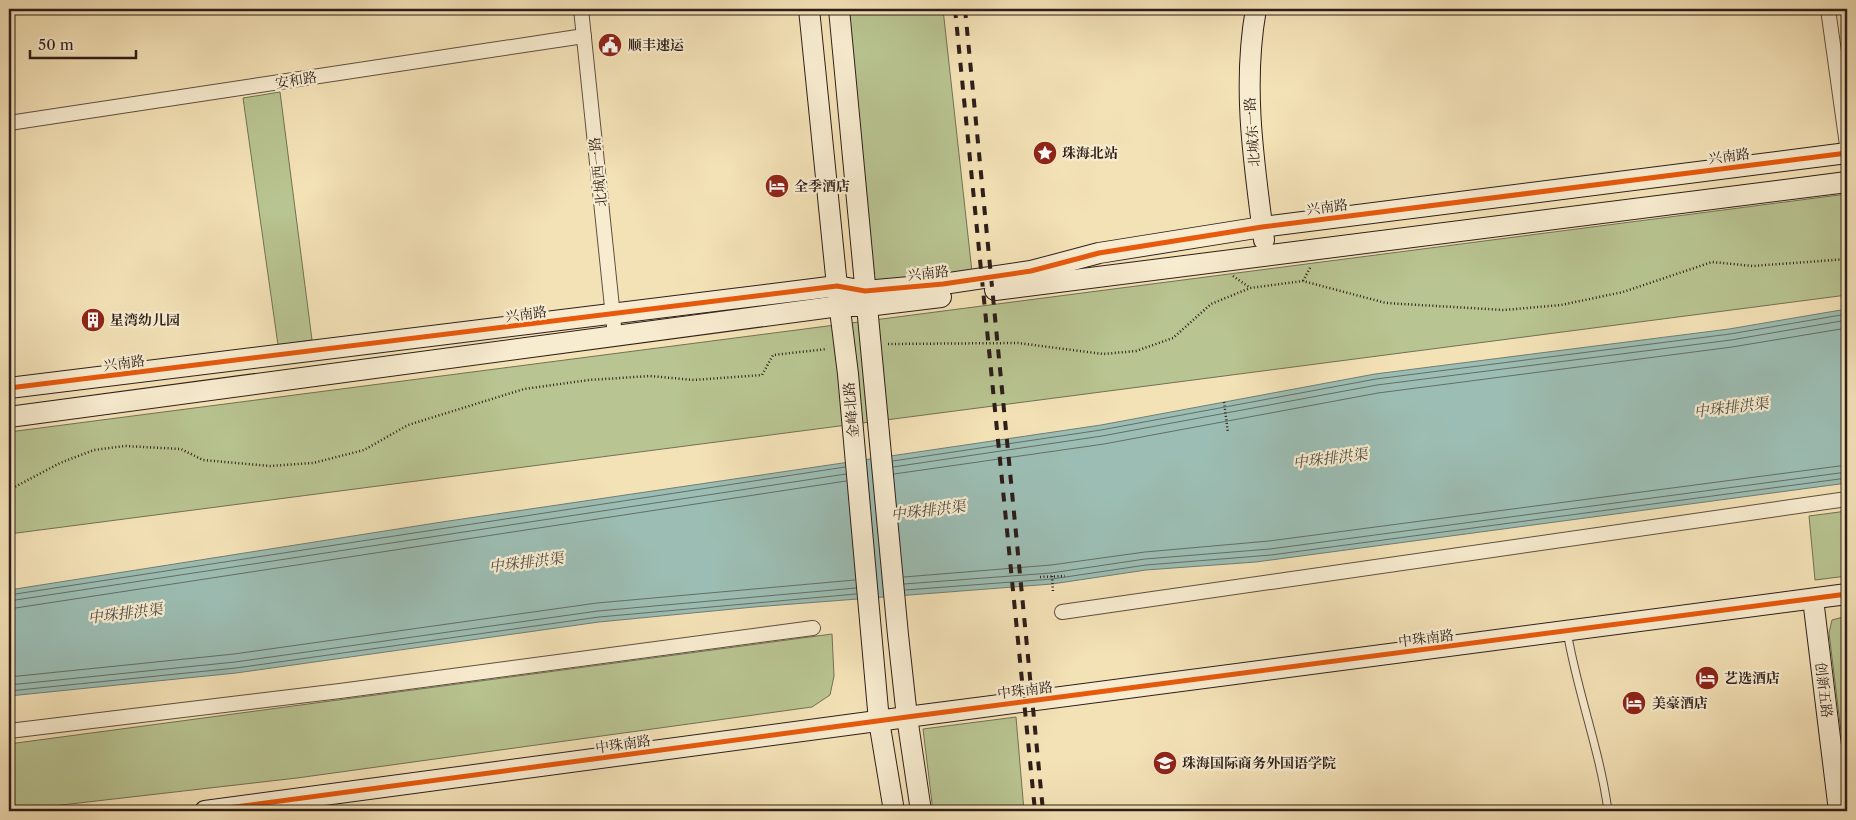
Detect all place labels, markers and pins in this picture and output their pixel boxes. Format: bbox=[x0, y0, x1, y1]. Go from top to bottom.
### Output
public building icon: 顺丰速运 bbox=[597, 32, 623, 58]
place label: 顺丰速运 bbox=[628, 36, 684, 54]
place icon: 珠海北站 bbox=[1032, 140, 1058, 166]
place label: 珠海北站 bbox=[1062, 144, 1118, 162]
hotel icon: 全季酒店 bbox=[764, 173, 790, 199]
place label: 全季酒店 bbox=[794, 177, 850, 195]
building icon: 星湾幼儿园 bbox=[80, 307, 106, 333]
place label: 星湾幼儿园 bbox=[110, 311, 180, 329]
hotel icon: 艺选酒店 bbox=[1694, 665, 1720, 691]
place label: 艺选酒店 bbox=[1724, 669, 1780, 687]
hotel icon: 美豪酒店 bbox=[1621, 690, 1647, 716]
place label: 美豪酒店 bbox=[1652, 694, 1708, 712]
school or university icon: 珠海国际商务外国语学院 bbox=[1152, 750, 1178, 776]
place label: 珠海国际商务外国语学院 bbox=[1182, 754, 1336, 772]

